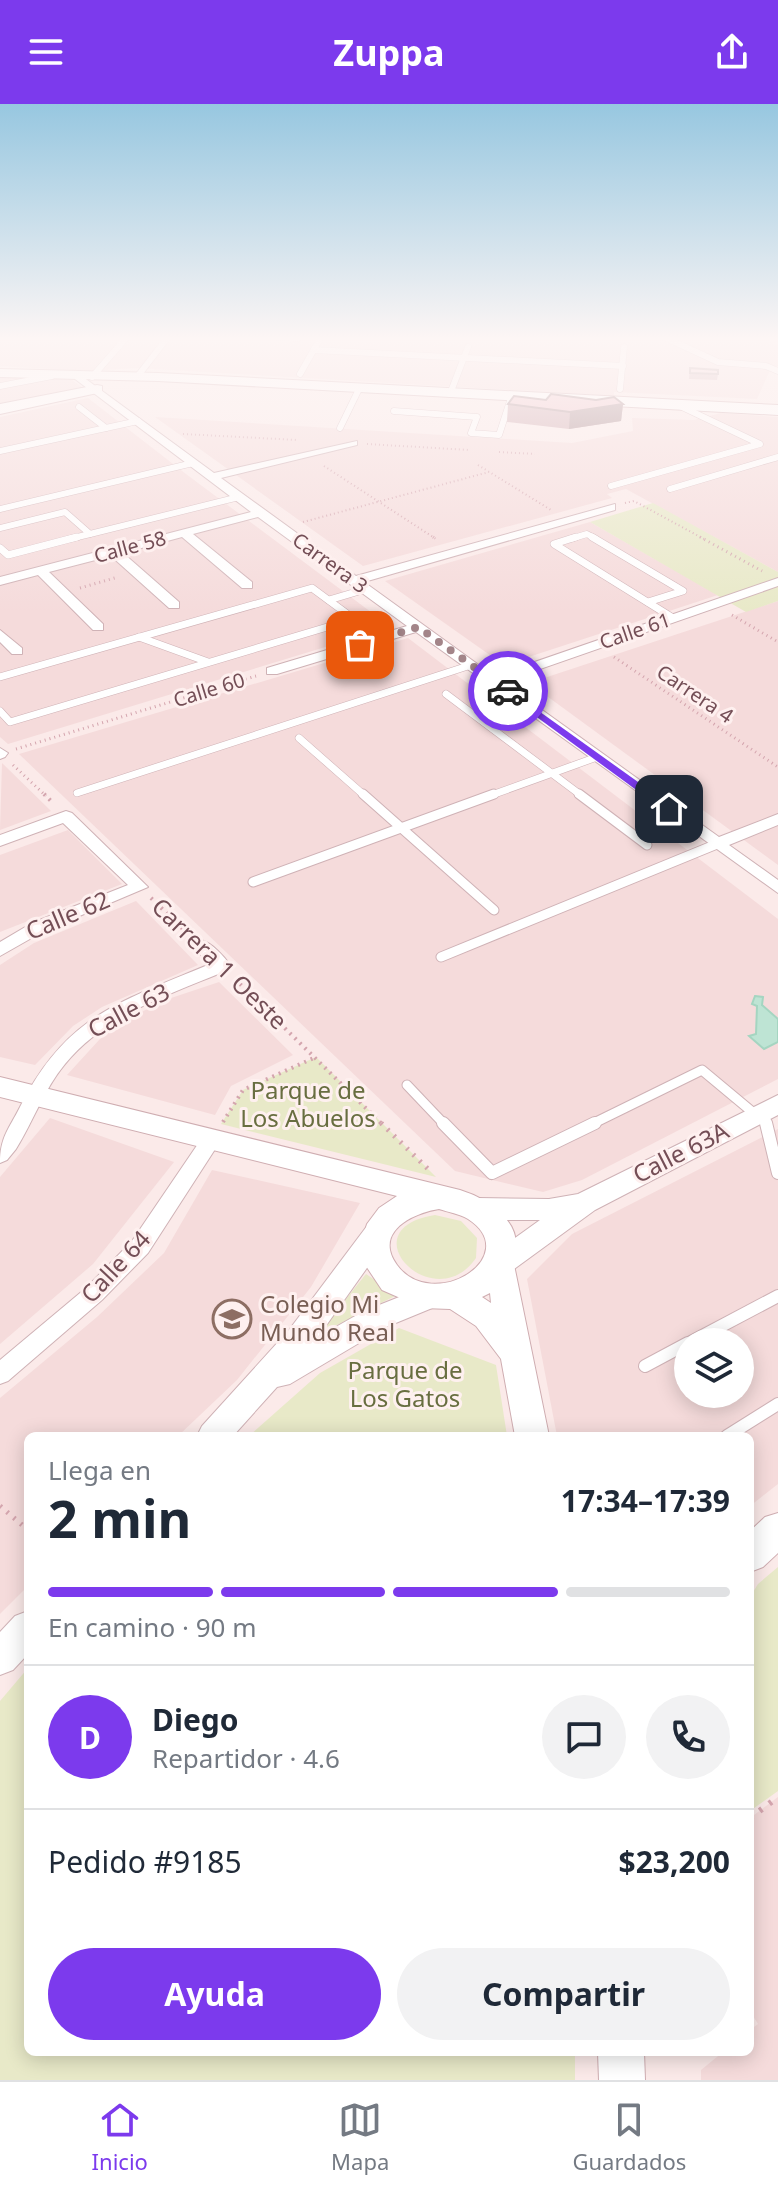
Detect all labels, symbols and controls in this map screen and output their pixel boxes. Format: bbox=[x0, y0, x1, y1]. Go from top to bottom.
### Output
text: Zuppa bbox=[333, 28, 445, 77]
icon: menu bbox=[24, 30, 68, 74]
icon: share bbox=[710, 30, 754, 74]
street label: Calle 58 bbox=[91, 524, 169, 569]
street label: Carrera 3 bbox=[287, 526, 373, 599]
street label: Calle 61 bbox=[596, 606, 674, 655]
pin bbox=[326, 611, 394, 679]
icon: bag bbox=[338, 623, 382, 667]
courier bbox=[468, 651, 548, 731]
street label: Carrera 4 bbox=[652, 658, 739, 729]
street label: Calle 60 bbox=[170, 666, 248, 713]
icon: car bbox=[486, 669, 530, 713]
pin bbox=[635, 775, 703, 843]
icon: home bbox=[647, 787, 691, 831]
street label: Calle 62 bbox=[20, 882, 114, 947]
street label: Carrera 1 Oeste bbox=[145, 890, 295, 1036]
street label: Calle 63 bbox=[82, 974, 175, 1045]
park label: Parque de Los Abuelos bbox=[240, 1073, 376, 1134]
street label: Calle 63A bbox=[627, 1113, 735, 1190]
street label: Calle 64 bbox=[73, 1222, 157, 1310]
place label: Colegio Mi Mundo Real bbox=[260, 1287, 395, 1348]
school or university icon: Colegio Mi Mundo Real bbox=[211, 1298, 253, 1340]
map controls bbox=[674, 1328, 754, 1408]
button: layers bbox=[674, 1328, 754, 1408]
park label: Parque de Los Gatos bbox=[347, 1353, 463, 1414]
text: Llega en bbox=[48, 1452, 151, 1488]
text: 17:34–17:39 bbox=[561, 1480, 730, 1521]
text: 2 min bbox=[48, 1482, 191, 1553]
text: En camino · 90 m bbox=[48, 1609, 256, 1645]
button: chat bbox=[542, 1695, 626, 1779]
button: phone bbox=[646, 1695, 730, 1779]
text: Diego bbox=[152, 1699, 239, 1740]
text: D bbox=[79, 1717, 101, 1758]
text: Repartidor · 4.6 bbox=[152, 1740, 340, 1776]
text: Pedido #9185 bbox=[48, 1841, 242, 1882]
text: $23,200 bbox=[618, 1841, 730, 1882]
button: Ayuda bbox=[48, 1948, 381, 2040]
button: Compartir bbox=[397, 1948, 730, 2040]
tab: Inicio bbox=[92, 2098, 148, 2176]
tab: Mapa bbox=[331, 2098, 389, 2176]
tab: Guardados bbox=[573, 2098, 686, 2176]

